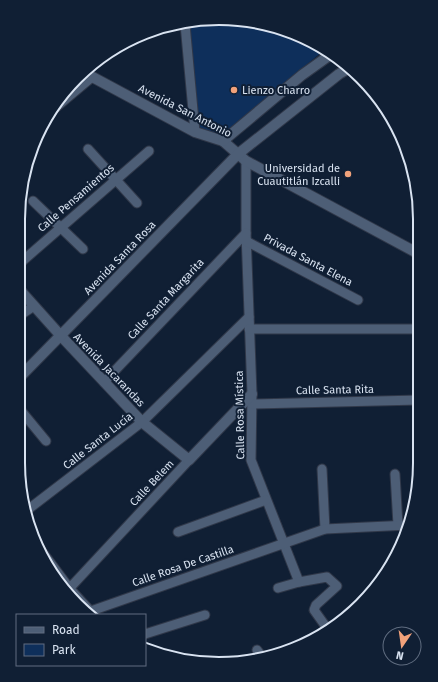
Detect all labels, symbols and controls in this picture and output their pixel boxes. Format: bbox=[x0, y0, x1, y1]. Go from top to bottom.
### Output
street label: Avenida San Antonio bbox=[136, 82, 234, 140]
place label: Lienzo Charro bbox=[242, 84, 310, 97]
marker: Lienzo Charro bbox=[229, 85, 239, 95]
street label: Calle Pensamientos bbox=[35, 161, 117, 235]
place label: Universidad de Cuautitlán Izcalli bbox=[257, 162, 340, 188]
marker: Universidad de Cuautitlán Izcalli bbox=[343, 169, 353, 179]
street label: Avenida Santa Rosa bbox=[81, 218, 159, 298]
street label: Privada Santa Elena bbox=[261, 231, 355, 289]
street label: Calle Santa Margarita bbox=[125, 256, 207, 342]
street label: Avenida Jacarandas bbox=[71, 331, 147, 409]
street label: Calle Rosa Mística bbox=[233, 370, 247, 460]
street label: Calle Santa Rita bbox=[296, 383, 374, 397]
street label: Calle Santa Lucía bbox=[61, 410, 135, 472]
street label: Calle Belem bbox=[127, 457, 177, 509]
street label: Calle Rosa De Castilla bbox=[130, 543, 236, 589]
legend bbox=[16, 614, 146, 666]
text: Road bbox=[52, 623, 80, 637]
north arrow bbox=[382, 626, 422, 666]
text: Park bbox=[52, 643, 76, 657]
text: N bbox=[395, 648, 405, 662]

